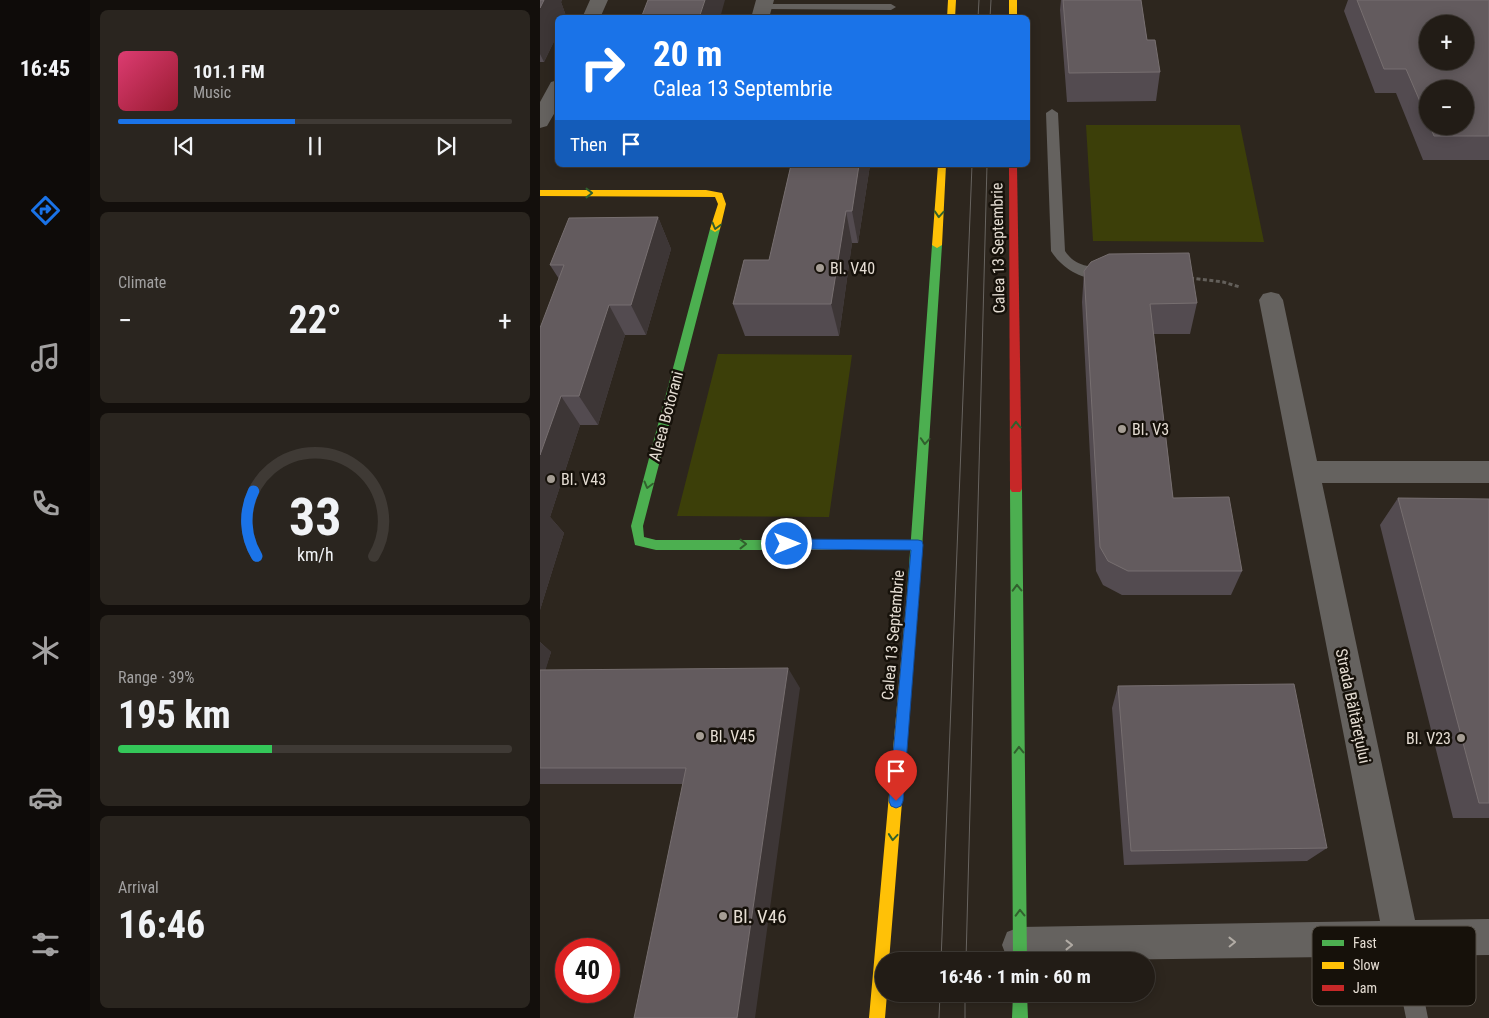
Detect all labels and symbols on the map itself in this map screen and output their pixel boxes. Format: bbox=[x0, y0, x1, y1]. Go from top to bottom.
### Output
street label: Calea 13 Septembrie bbox=[987, 183, 1009, 313]
one-way arrow bbox=[585, 188, 593, 198]
one-way arrow bbox=[934, 210, 945, 218]
one-way arrow bbox=[711, 222, 722, 231]
place label: Bl. V40 bbox=[830, 259, 875, 278]
marker: Bl. V40 bbox=[814, 262, 826, 274]
street label: Aleea Botorani bbox=[645, 369, 687, 463]
place label: Bl. V3 bbox=[1132, 420, 1169, 439]
one-way arrow bbox=[1011, 421, 1021, 428]
marker: Bl. V3 bbox=[1116, 423, 1128, 435]
one-way arrow bbox=[919, 438, 930, 446]
place label: Bl. V43 bbox=[561, 470, 606, 489]
marker: Bl. V43 bbox=[545, 473, 557, 485]
one-way arrow bbox=[643, 481, 654, 490]
position arrow bbox=[760, 517, 812, 569]
one-way arrow bbox=[740, 539, 748, 549]
street label: Calea 13 Septembrie bbox=[878, 569, 908, 701]
one-way arrow bbox=[1012, 583, 1022, 591]
street label: Strada Băltărețului bbox=[1331, 647, 1374, 765]
place label: Bl. V45 bbox=[710, 727, 755, 746]
place label: Bl. V23 bbox=[1406, 729, 1451, 748]
marker: Bl. V45 bbox=[694, 730, 706, 742]
marker: Bl. V23 bbox=[1455, 732, 1467, 744]
one-way arrow bbox=[1014, 746, 1024, 754]
pin bbox=[875, 750, 917, 801]
one-way arrow bbox=[887, 834, 898, 842]
place label: Bl. V46 bbox=[733, 905, 787, 928]
one-way arrow bbox=[1015, 908, 1025, 916]
marker: Bl. V46 bbox=[717, 910, 729, 922]
legend bbox=[1312, 926, 1476, 1006]
text: Fast bbox=[1353, 935, 1377, 951]
one-way arrow bbox=[1228, 937, 1236, 947]
speed limit sign: 40 bbox=[555, 938, 620, 1003]
one-way arrow bbox=[1066, 940, 1073, 950]
text: Slow bbox=[1353, 957, 1380, 973]
text: Jam bbox=[1353, 980, 1377, 996]

